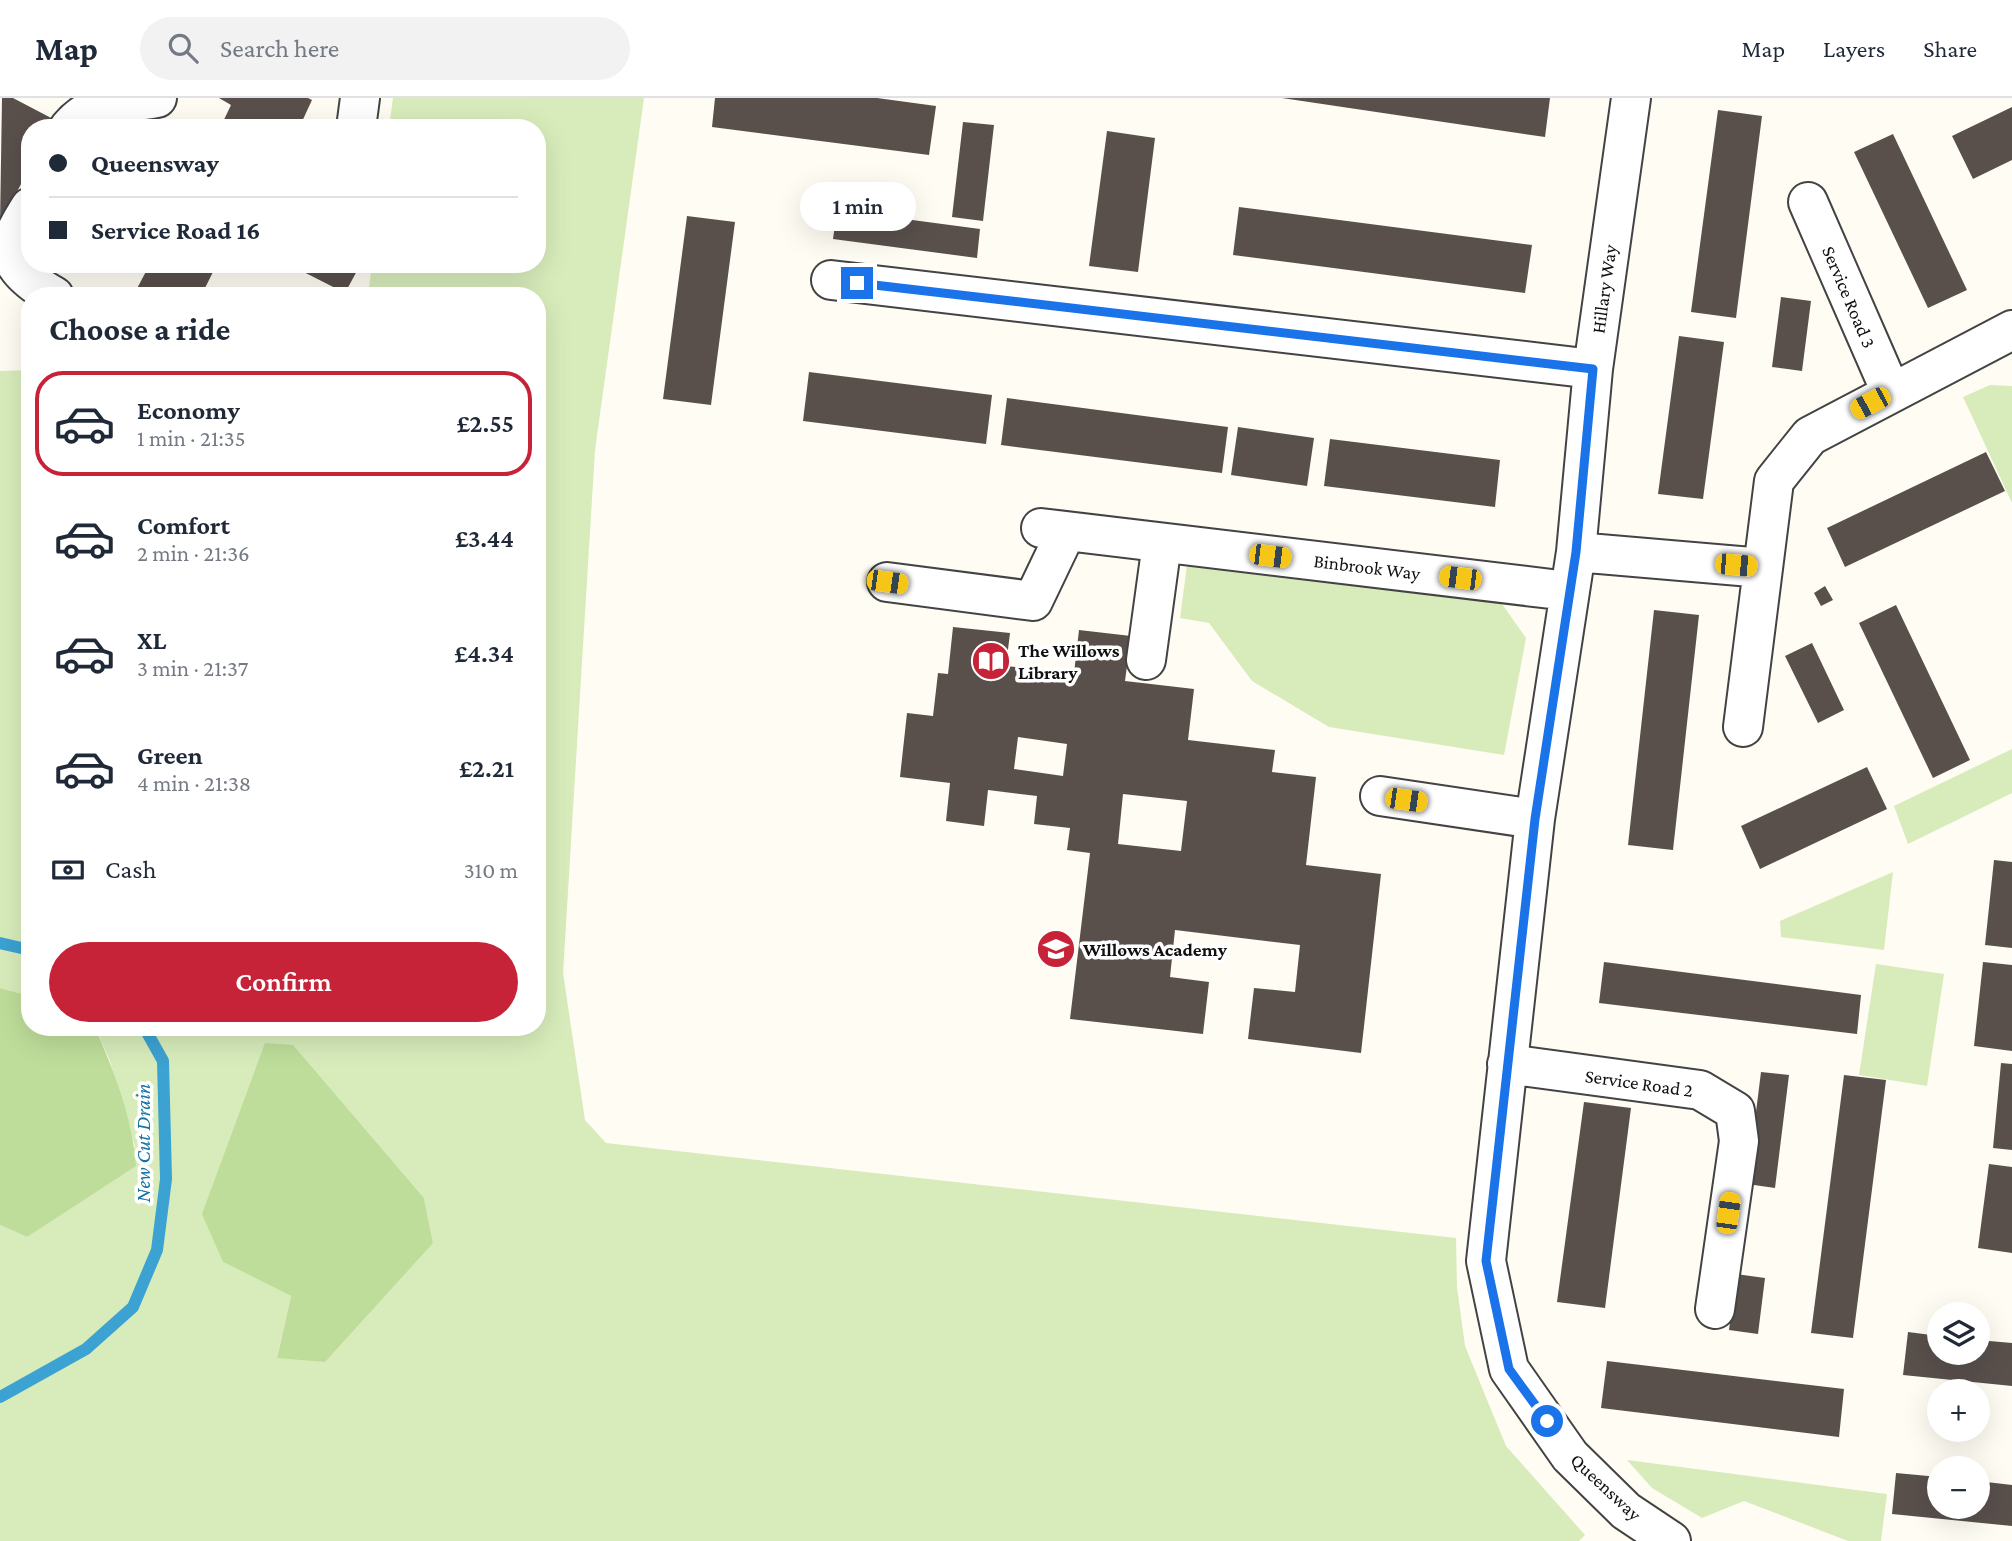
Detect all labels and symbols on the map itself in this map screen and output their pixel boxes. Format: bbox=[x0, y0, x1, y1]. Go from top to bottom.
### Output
callout: 1 min bbox=[799, 181, 915, 230]
street label: Hillary Way bbox=[1587, 243, 1621, 335]
street label: Service Road 3 bbox=[1818, 243, 1880, 351]
route end bbox=[841, 267, 873, 299]
car bbox=[1847, 384, 1894, 422]
car bbox=[1248, 543, 1293, 569]
street label: Binbrook Way bbox=[1313, 550, 1422, 584]
car bbox=[1715, 553, 1758, 577]
car bbox=[1438, 565, 1483, 591]
car bbox=[865, 569, 910, 595]
library icon: The Willows Library bbox=[970, 640, 1012, 682]
place label: The Willows Library bbox=[1018, 640, 1120, 683]
car bbox=[1384, 787, 1429, 813]
school or university icon: Willows Academy bbox=[1035, 928, 1077, 970]
place label: Willows Academy bbox=[1082, 939, 1228, 960]
street label: Service Road 2 bbox=[1584, 1065, 1694, 1101]
water label: New Cut Drain bbox=[131, 1084, 155, 1202]
car bbox=[1715, 1191, 1742, 1235]
route start bbox=[1531, 1405, 1563, 1437]
street label: Queensway bbox=[1567, 1449, 1646, 1525]

